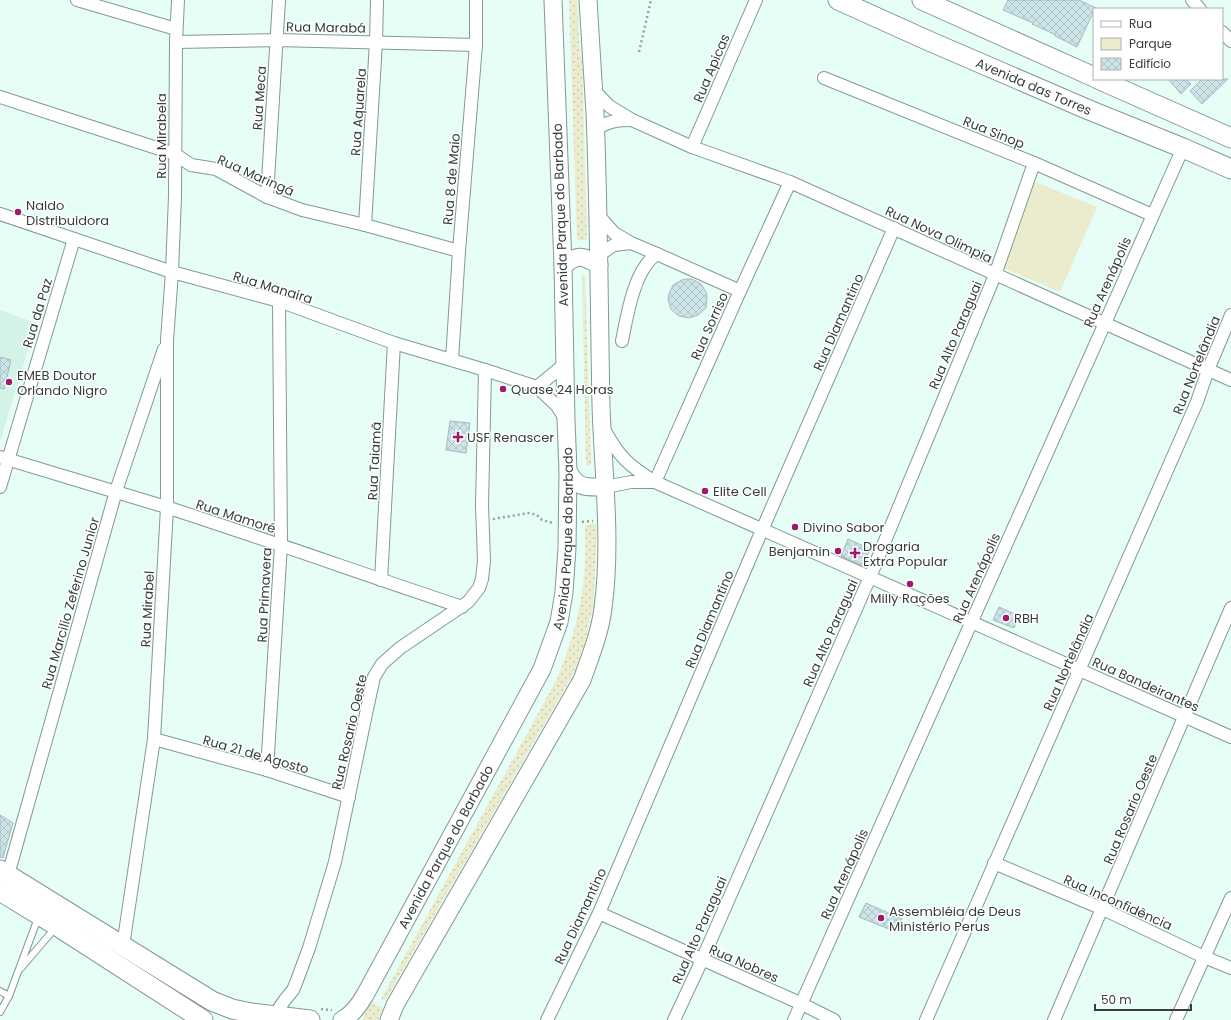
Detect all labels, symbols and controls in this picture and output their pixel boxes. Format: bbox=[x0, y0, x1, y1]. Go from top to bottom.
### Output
legend bbox=[1093, 8, 1223, 80]
text: Rua bbox=[1129, 15, 1152, 32]
street label: Rua Marabá bbox=[286, 17, 366, 38]
street label: Rua Apicas bbox=[689, 31, 734, 105]
text: Parque bbox=[1129, 35, 1172, 52]
street label: Avenida das Torres bbox=[973, 53, 1095, 120]
text: Edifício bbox=[1129, 55, 1171, 72]
street label: Rua Meca bbox=[248, 65, 271, 131]
street label: Rua Aquarela bbox=[346, 67, 371, 157]
street label: Rua Mirabela bbox=[152, 93, 171, 179]
street label: Rua Sinop bbox=[960, 112, 1028, 153]
street label: Avenida Parque do Barbado bbox=[548, 123, 573, 307]
street label: Rua 8 de Maio bbox=[438, 132, 465, 226]
street label: Rua Maringá bbox=[214, 150, 297, 201]
place label: Naldo Distribuidora bbox=[26, 196, 109, 230]
street label: Rua Nova Olimpia bbox=[882, 201, 995, 268]
marker: Naldo Distribuidora bbox=[13, 207, 23, 217]
street label: Rua Arenápolis bbox=[1079, 234, 1136, 331]
street label: Rua Manaira bbox=[231, 266, 315, 309]
street label: Rua Diamantino bbox=[808, 270, 868, 374]
street label: Rua da Paz bbox=[18, 276, 57, 350]
street label: Rua Alto Paraguai bbox=[924, 278, 987, 392]
street label: Rua Sorriso bbox=[686, 289, 733, 363]
street label: Rua Nortelândia bbox=[1168, 313, 1225, 417]
place label: EMEB Doutor Orlando Nigro bbox=[17, 366, 107, 400]
marker: EMEB Doutor Orlando Nigro bbox=[4, 377, 14, 387]
place label: Quase 24 Horas bbox=[511, 380, 614, 399]
marker: Quase 24 Horas bbox=[498, 384, 508, 394]
street label: Rua Taiamã bbox=[363, 421, 386, 501]
place label: USF Renascer bbox=[467, 428, 554, 447]
marker: USF Renascer bbox=[452, 431, 464, 443]
street label: Avenida Parque do Barbado bbox=[548, 447, 578, 633]
place label: Elite Cell bbox=[713, 482, 767, 501]
marker: Elite Cell bbox=[700, 486, 710, 496]
street label: Rua Mamoré bbox=[193, 495, 278, 538]
street label: Rua Marcilio Zeferino Junior bbox=[37, 515, 104, 691]
place label: Divino Sabor bbox=[803, 518, 885, 537]
marker: Divino Sabor bbox=[790, 522, 800, 532]
street label: Rua Arenápolis bbox=[948, 530, 1005, 627]
place label: Drogaria Extra Popular bbox=[863, 537, 948, 571]
place label: Benjamin bbox=[769, 542, 830, 561]
marker: Benjamin bbox=[833, 546, 843, 556]
street label: Rua Primavera bbox=[253, 547, 276, 643]
marker: Drogaria Extra Popular bbox=[850, 548, 860, 558]
street label: Rua Diamantino bbox=[680, 567, 739, 671]
street label: Rua Mirabel bbox=[136, 570, 159, 648]
street label: Rua Alto Paraguai bbox=[798, 576, 863, 690]
marker: Milly Rações bbox=[905, 579, 915, 589]
place label: Milly Rações bbox=[870, 589, 950, 608]
place label: RBH bbox=[1014, 609, 1039, 628]
street label: Rua Nortelândia bbox=[1038, 611, 1098, 714]
marker: RBH bbox=[1001, 613, 1011, 623]
street label: Rua Bandeirantes bbox=[1089, 652, 1202, 717]
street label: Rua Rosario Oeste bbox=[327, 672, 372, 792]
street label: Rua 21 de Agosto bbox=[201, 730, 311, 779]
street label: Rua Rosario Oeste bbox=[1099, 751, 1162, 867]
street label: Avenida Parque do Barbado bbox=[394, 762, 498, 932]
street label: Rua Arenápolis bbox=[816, 826, 873, 923]
street label: Rua Diamantino bbox=[550, 865, 611, 968]
street label: Rua Inconfidência bbox=[1060, 870, 1175, 935]
street label: Rua Alto Paraguai bbox=[667, 873, 732, 987]
place label: Assembléia de Deus Ministério Perus bbox=[889, 902, 1021, 936]
marker: Assembléia de Deus Ministério Perus bbox=[876, 913, 886, 923]
street label: Rua Nobres bbox=[706, 940, 782, 987]
scale bar bbox=[1095, 986, 1191, 1012]
text: 50 m bbox=[1101, 991, 1132, 1008]

